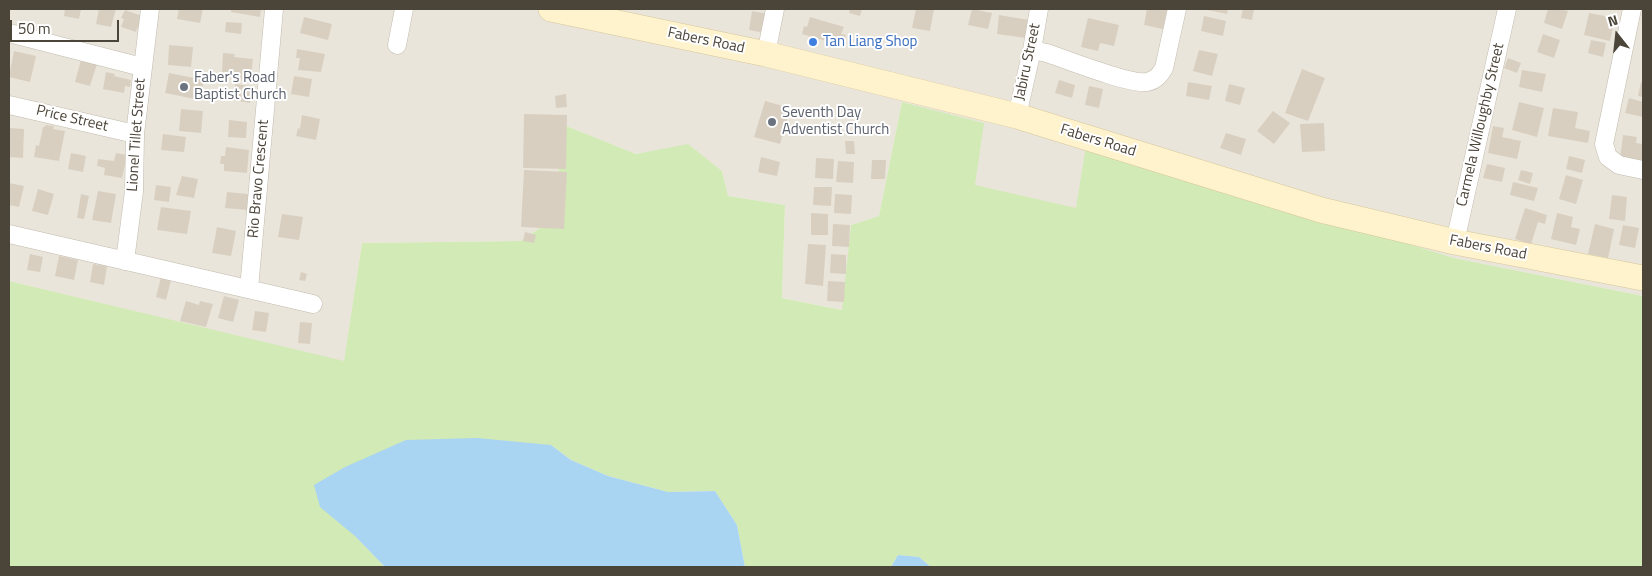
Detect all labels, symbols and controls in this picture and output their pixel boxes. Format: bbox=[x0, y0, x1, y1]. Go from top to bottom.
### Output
text: N bbox=[1605, 9, 1620, 32]
scale bar bbox=[12, 10, 121, 42]
north arrow bbox=[1592, 10, 1642, 60]
text: 50 m bbox=[18, 17, 51, 40]
street label: Jabiru Street bbox=[1011, 22, 1045, 102]
street label: Fabers Road bbox=[666, 24, 746, 58]
place label: Tan Liang Shop bbox=[823, 33, 917, 51]
marker: Tan Liang Shop bbox=[807, 36, 819, 48]
street label: Carmela Willoughby Street bbox=[1453, 41, 1509, 209]
place label: Faber's Road Baptist Church bbox=[194, 69, 287, 104]
street label: Lionel Tillet Street bbox=[124, 78, 150, 192]
marker: Faber's Road Baptist Church bbox=[178, 81, 190, 93]
street label: Price Street bbox=[34, 102, 110, 136]
place label: Seventh Day Adventist Church bbox=[782, 104, 889, 139]
marker: Seventh Day Adventist Church bbox=[766, 116, 778, 128]
street label: Rio Bravo Crescent bbox=[245, 119, 273, 239]
street label: Fabers Road bbox=[1058, 121, 1138, 161]
street label: Fabers Road bbox=[1448, 232, 1528, 264]

